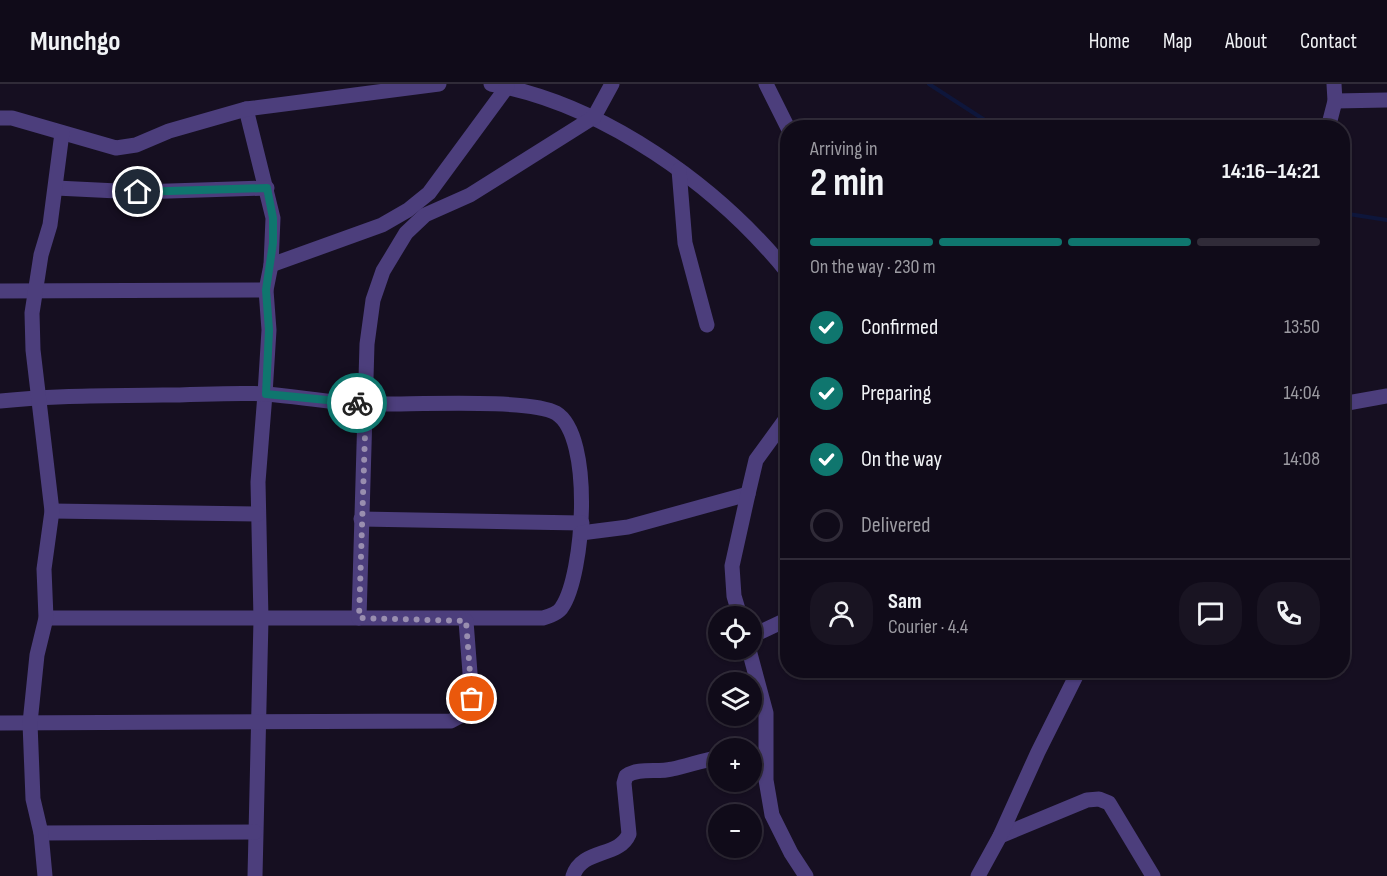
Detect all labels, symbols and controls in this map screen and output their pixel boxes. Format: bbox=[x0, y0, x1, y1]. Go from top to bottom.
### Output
text: Munchgo bbox=[30, 25, 121, 58]
text: Home bbox=[1089, 29, 1130, 54]
text: Map bbox=[1163, 29, 1192, 54]
text: About bbox=[1225, 29, 1267, 54]
text: Contact bbox=[1300, 29, 1357, 54]
text: Arriving in bbox=[810, 137, 878, 161]
text: 14:16–14:21 bbox=[1222, 158, 1320, 185]
text: 2 min bbox=[810, 160, 884, 207]
pin bbox=[112, 166, 163, 217]
icon: home bbox=[121, 175, 154, 208]
text: On the way · 230 m bbox=[810, 255, 936, 279]
icon: check bbox=[810, 311, 843, 344]
text: Confirmed bbox=[861, 314, 938, 341]
text: 13:50 bbox=[1284, 315, 1320, 339]
courier bbox=[327, 373, 387, 433]
icon: check bbox=[810, 377, 843, 410]
text: Preparing bbox=[861, 380, 931, 407]
text: 14:04 bbox=[1284, 381, 1320, 405]
icon: bike bbox=[341, 387, 374, 420]
icon: check bbox=[810, 443, 843, 476]
text: On the way bbox=[861, 446, 942, 473]
text: 14:08 bbox=[1283, 447, 1320, 471]
text: Delivered bbox=[861, 512, 930, 539]
button: person bbox=[810, 582, 873, 645]
button: chat bbox=[1179, 582, 1242, 645]
button: phone bbox=[1257, 582, 1320, 645]
text: Sam bbox=[888, 588, 922, 615]
map controls bbox=[708, 606, 762, 858]
button: locate bbox=[708, 606, 762, 660]
text: Courier · 4.4 bbox=[888, 615, 968, 639]
button: layers bbox=[708, 672, 762, 726]
pin bbox=[446, 673, 497, 724]
icon: bag bbox=[455, 682, 488, 715]
button: + bbox=[708, 738, 762, 792]
button: − bbox=[708, 804, 762, 858]

